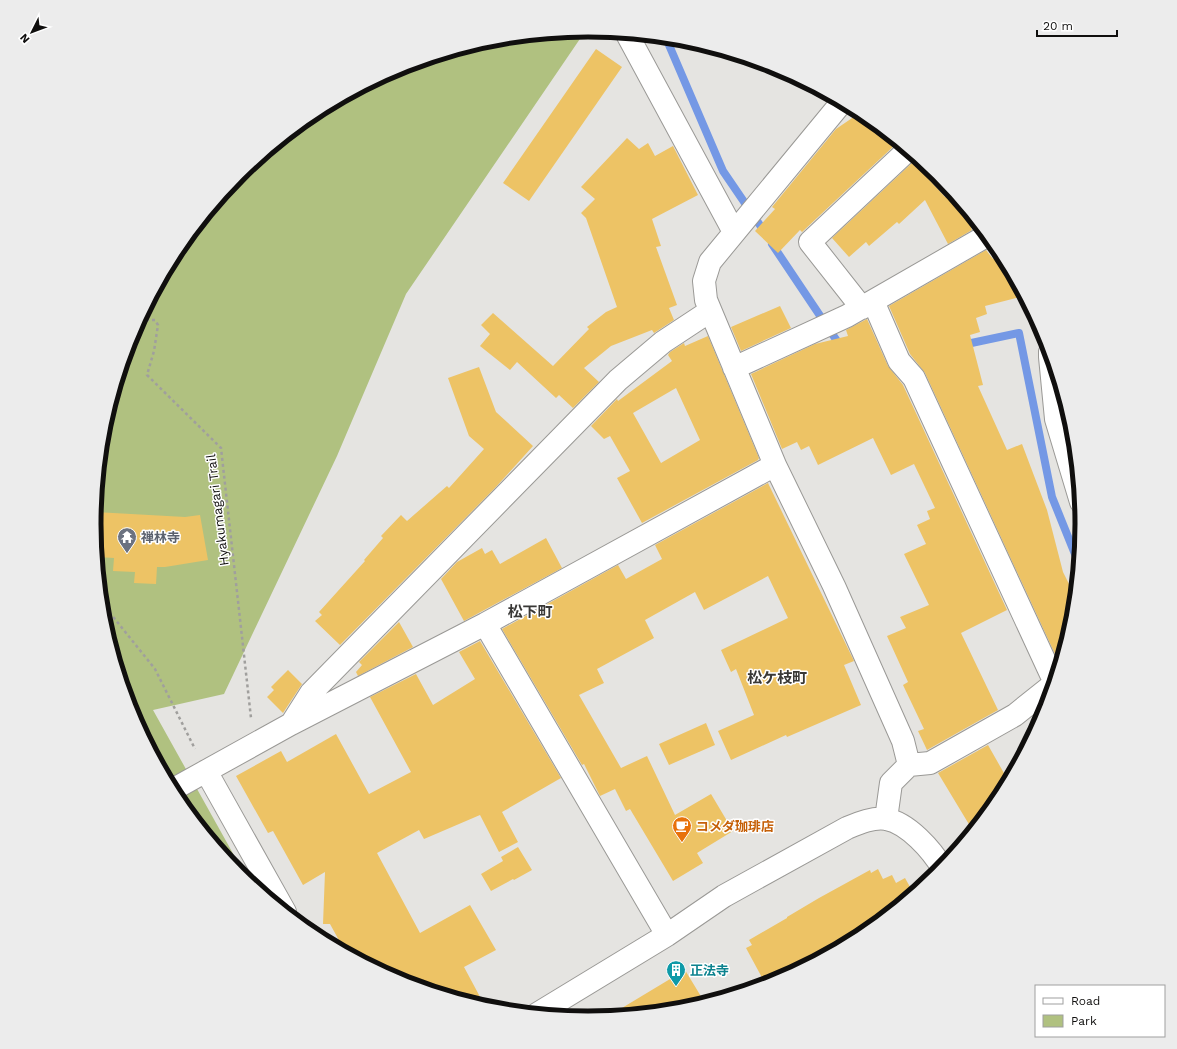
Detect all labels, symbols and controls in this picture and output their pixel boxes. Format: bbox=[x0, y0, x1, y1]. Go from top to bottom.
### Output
north arrow bbox=[12, 12, 52, 52]
scale bar bbox=[1037, 12, 1117, 38]
text: 20 m bbox=[1043, 19, 1073, 33]
text: N bbox=[17, 31, 32, 46]
street label: Hyakumagari Trail bbox=[203, 453, 232, 567]
temple icon: 禅林寺 bbox=[116, 526, 138, 554]
place label: 禅林寺 bbox=[141, 530, 180, 545]
district label: 松下町 bbox=[507, 603, 553, 621]
district label: 松ケ枝町 bbox=[747, 669, 807, 687]
cafe icon: コメダ珈琲店 bbox=[671, 815, 693, 843]
place label: コメダ珈琲店 bbox=[696, 819, 774, 834]
building icon: 正法寺 bbox=[665, 959, 687, 987]
place label: 正法寺 bbox=[690, 963, 729, 978]
legend bbox=[1035, 985, 1165, 1037]
text: Road bbox=[1071, 994, 1100, 1008]
text: Park bbox=[1071, 1014, 1097, 1028]

